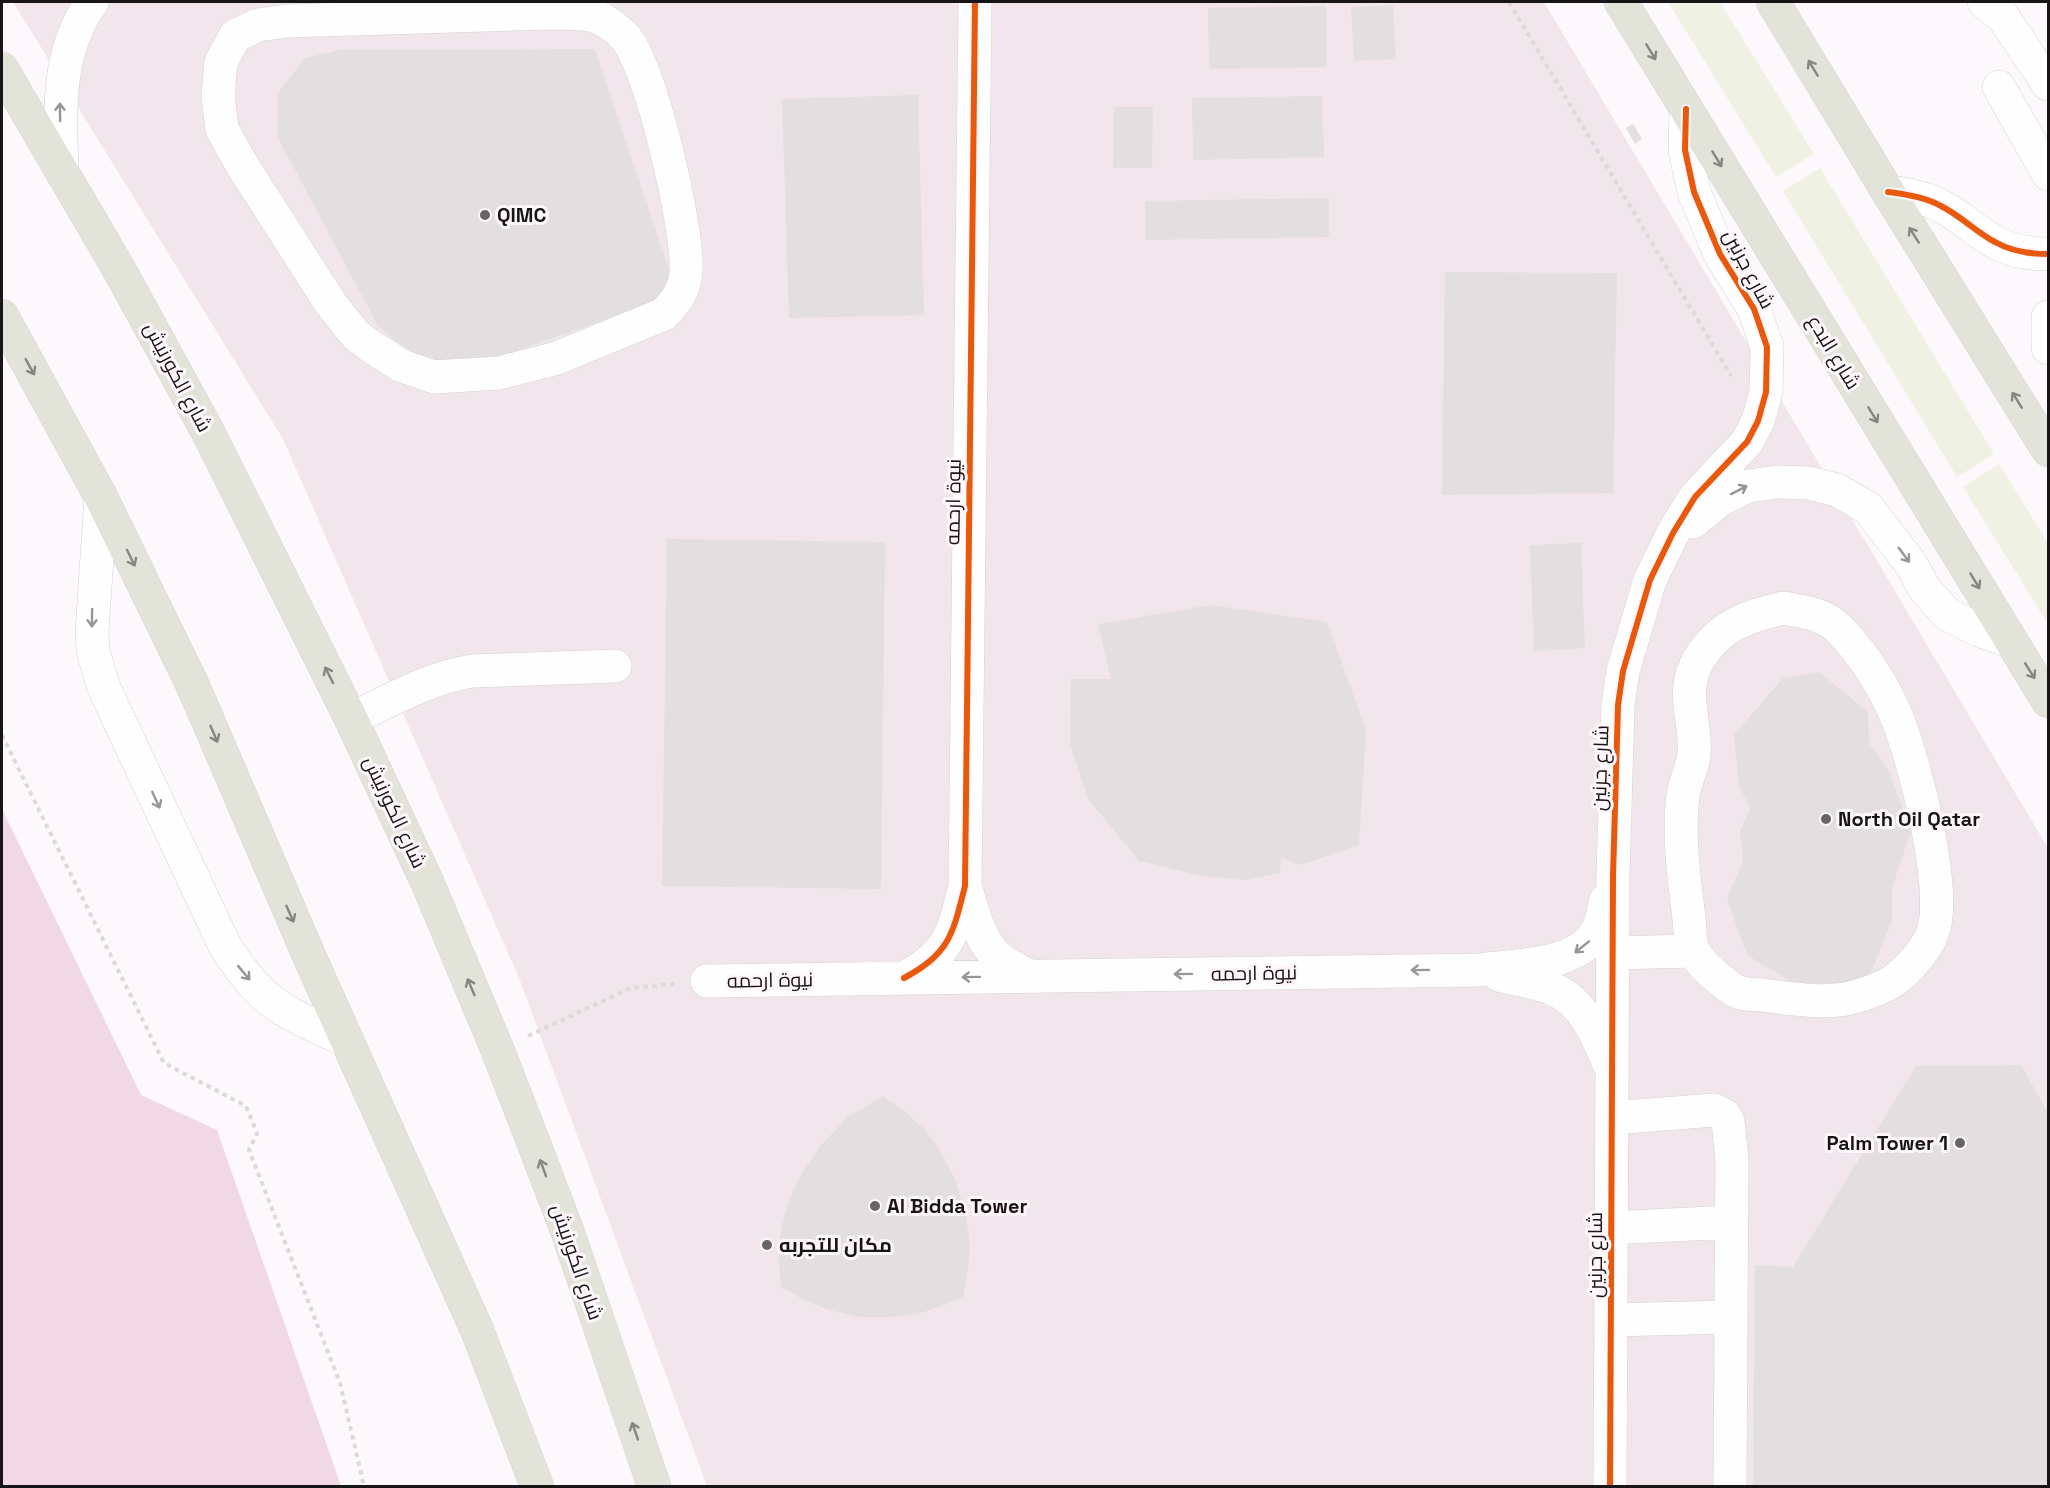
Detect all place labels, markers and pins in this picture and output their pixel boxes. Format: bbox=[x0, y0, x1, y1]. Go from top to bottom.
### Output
place label: QIMC bbox=[497, 202, 546, 228]
marker: QIMC bbox=[478, 208, 492, 222]
place label: North Oil Qatar bbox=[1838, 806, 1980, 832]
marker: North Oil Qatar bbox=[1819, 812, 1833, 826]
place label: Palm Tower 1 bbox=[1826, 1130, 1948, 1156]
marker: Palm Tower 1 bbox=[1953, 1136, 1967, 1150]
place label: Al Bidda Tower bbox=[887, 1193, 1027, 1219]
marker: Al Bidda Tower bbox=[868, 1199, 882, 1213]
place label: مكان للتجربه bbox=[779, 1232, 892, 1258]
marker: مكان للتجربه bbox=[760, 1238, 774, 1252]

